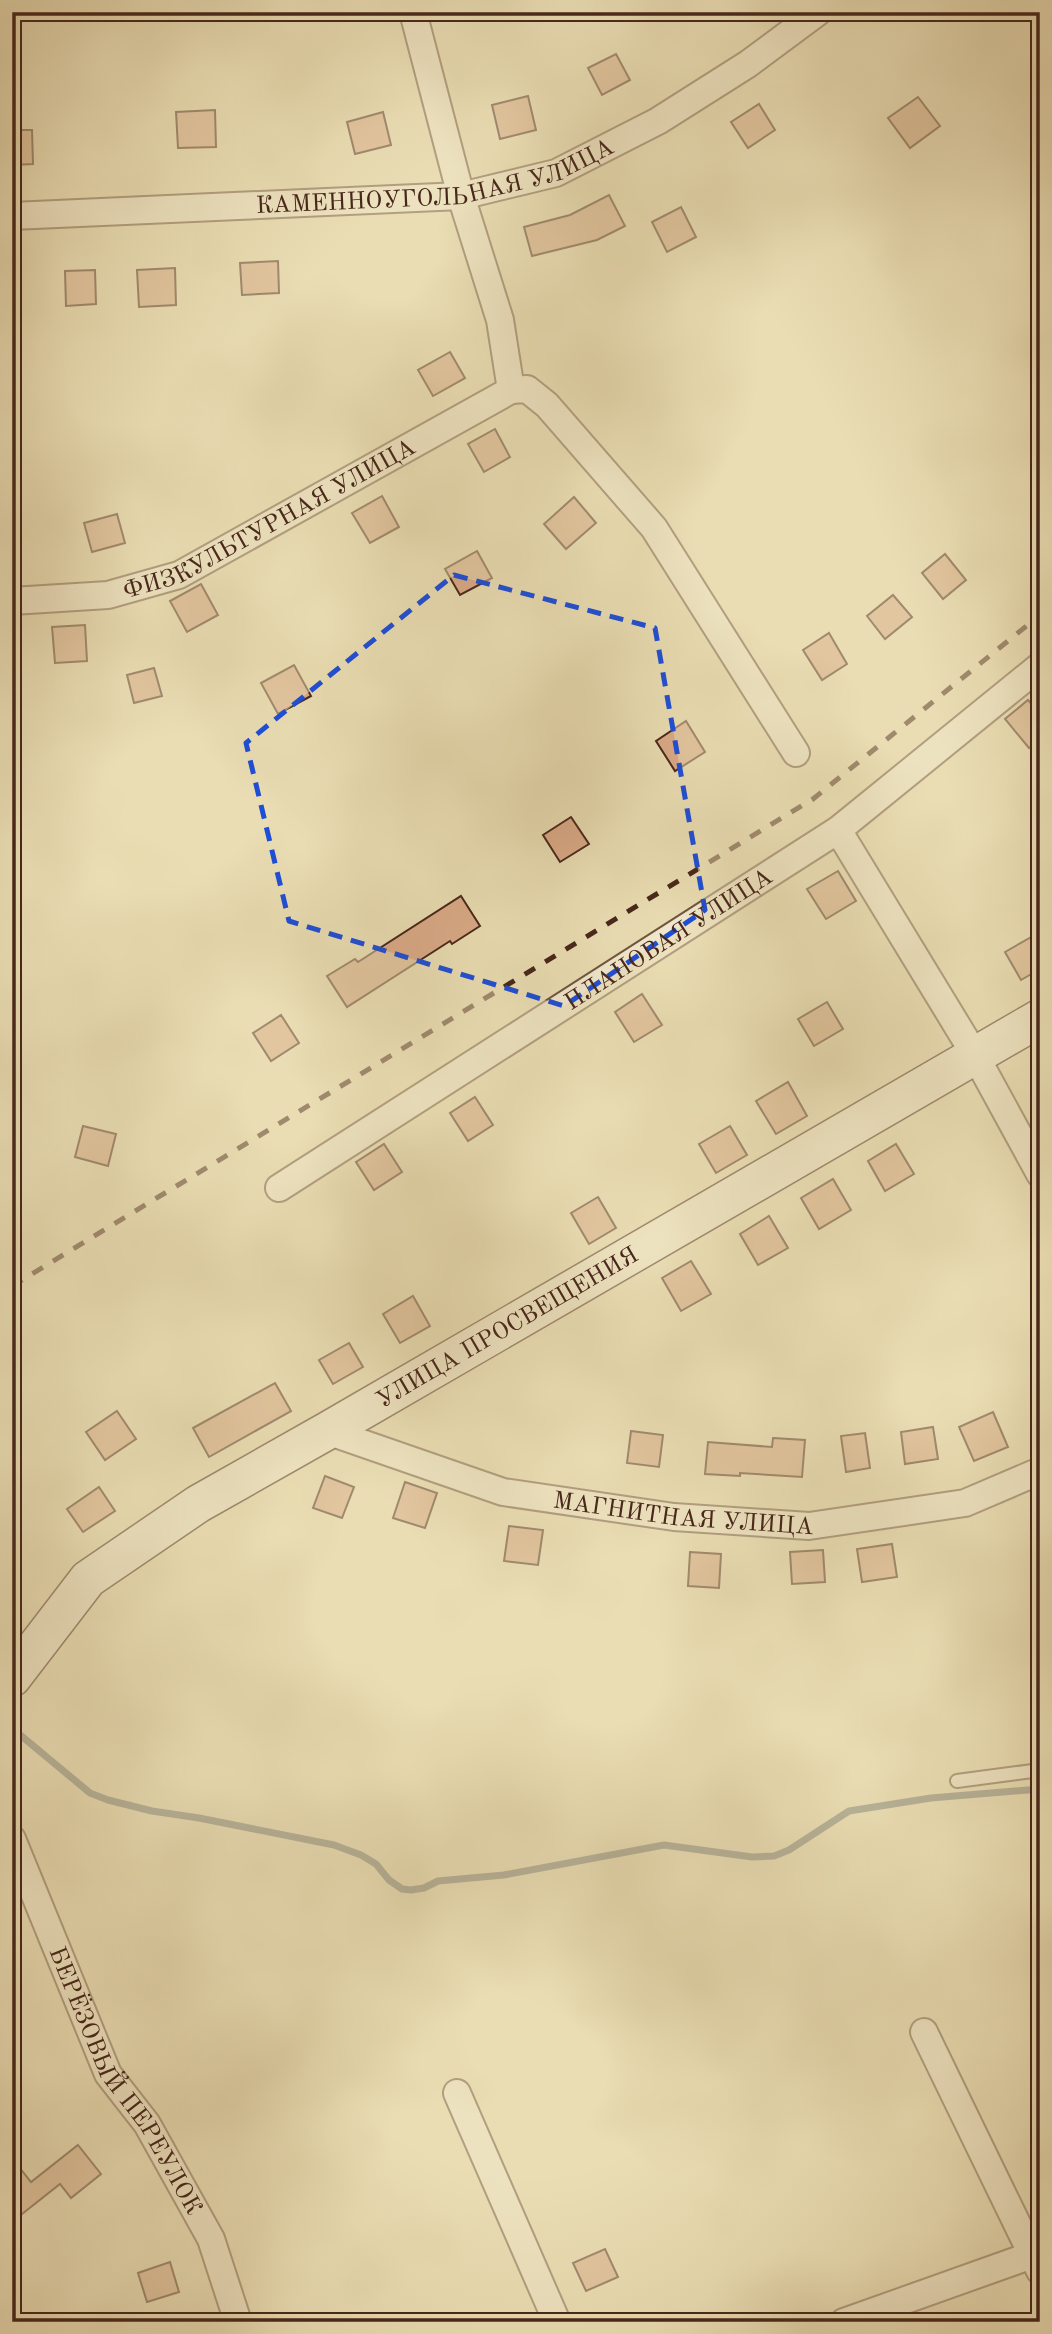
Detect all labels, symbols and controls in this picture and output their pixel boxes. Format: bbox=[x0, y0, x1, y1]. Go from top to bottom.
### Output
street label: КАМЕННОУГОЛЬНАЯ УЛИЦА bbox=[255, 136, 618, 219]
street label: ФИЗКУЛЬТУРНАЯ УЛИЦА bbox=[121, 436, 420, 604]
street label: ПЛАНОВАЯ УЛИЦА bbox=[561, 865, 777, 1016]
street label: УЛИЦА ПРОСВЕЩЕНИЯ bbox=[373, 1244, 643, 1414]
street label: МАГНИТНАЯ УЛИЦА bbox=[551, 1489, 814, 1540]
street label: БЕРЁЗОВЫЙ ПЕРЕУЛОК bbox=[43, 1944, 205, 2220]

